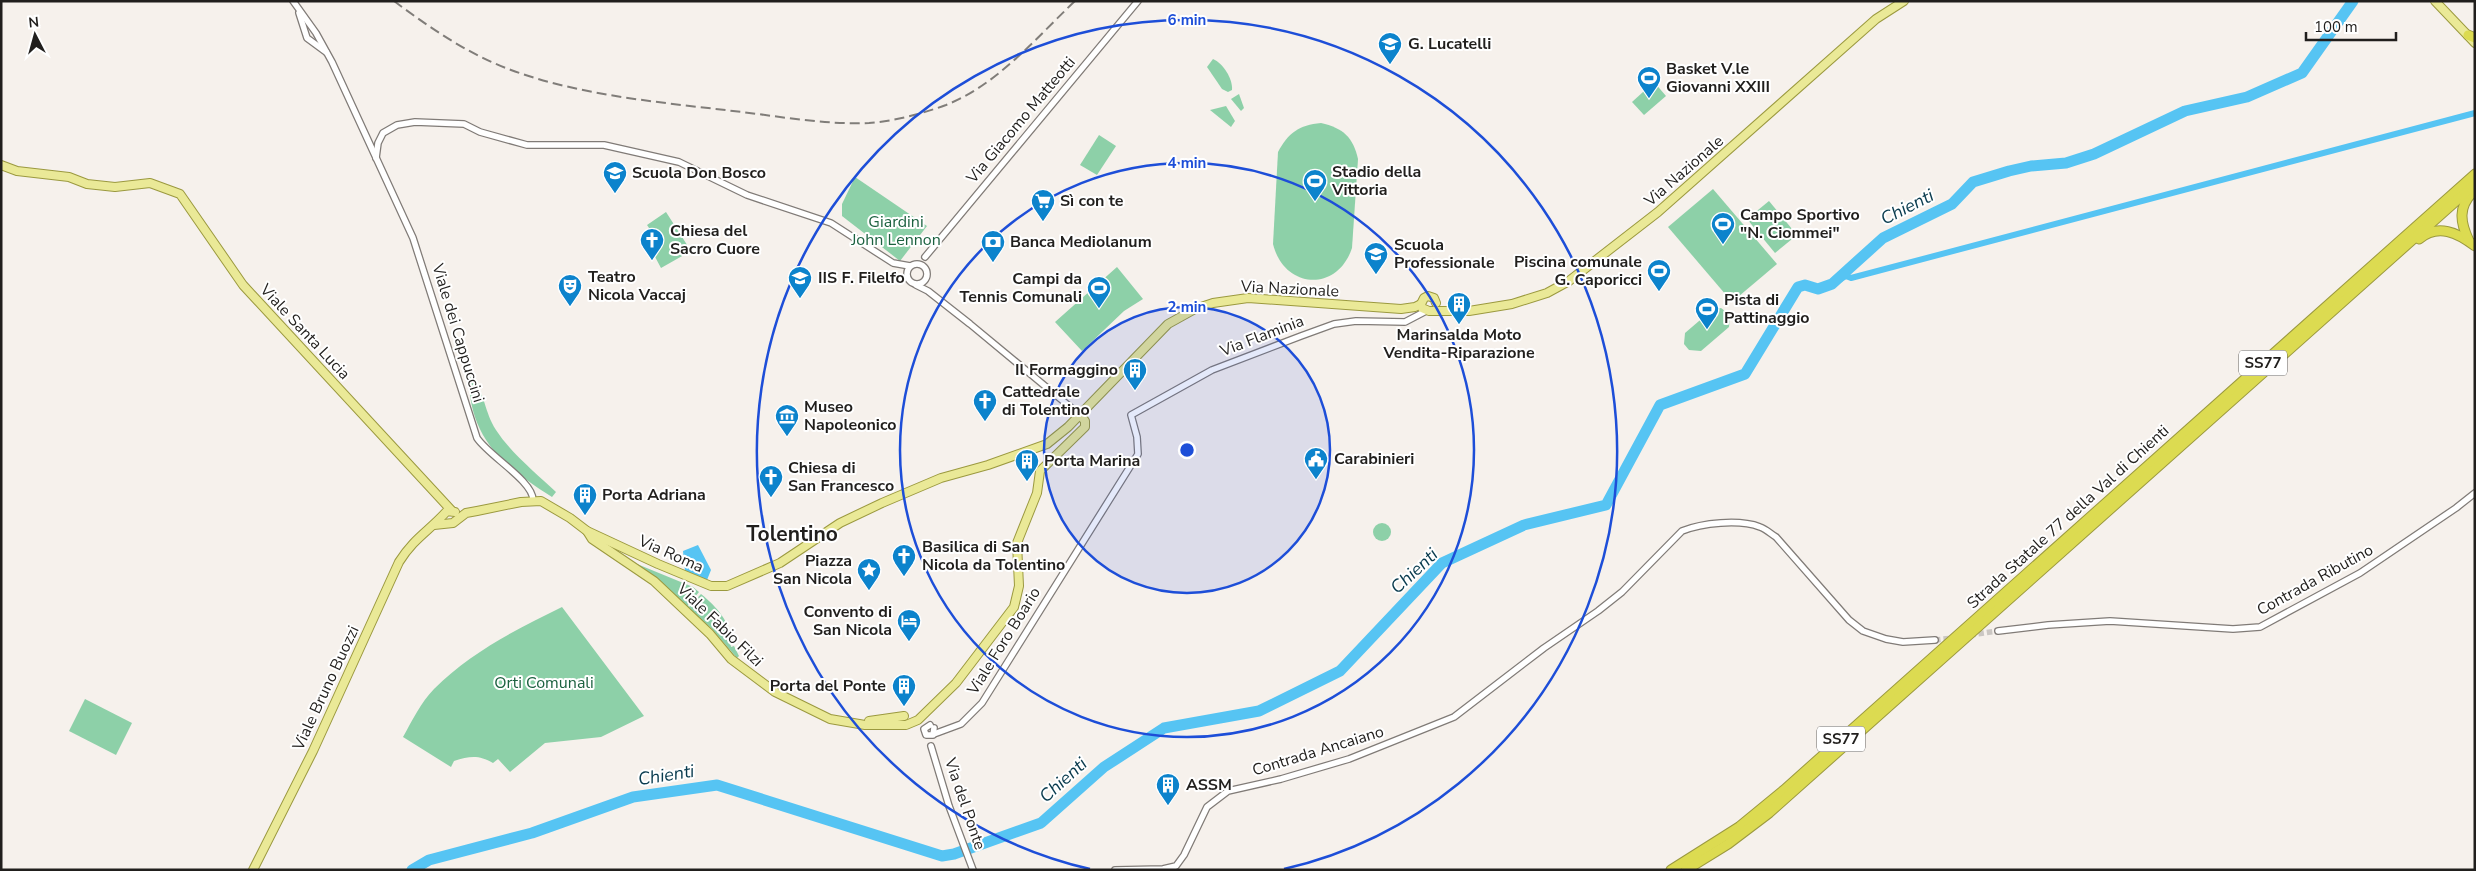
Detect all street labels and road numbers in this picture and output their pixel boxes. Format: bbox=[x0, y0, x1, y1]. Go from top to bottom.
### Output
street label: Via Giacomo Matteotti bbox=[961, 52, 1081, 189]
street label: Via Nazionale bbox=[1639, 130, 1728, 212]
street label: Viale dei Cappuccini bbox=[426, 260, 490, 405]
street label: Via Nazionale bbox=[1239, 275, 1340, 303]
street label: Viale Santa Lucia bbox=[254, 279, 355, 385]
street label: Via Flaminia bbox=[1216, 310, 1307, 362]
road number: SS77 bbox=[2239, 350, 2287, 376]
street label: Strada Statale 77 della Val di Chienti bbox=[1962, 420, 2174, 614]
street label: Via Roma bbox=[634, 530, 707, 578]
street label: Contrada Ributino bbox=[2253, 539, 2377, 621]
street label: Viale Fabio Filzi bbox=[671, 578, 768, 672]
street label: Viale Foro Boario bbox=[962, 583, 1046, 700]
street label: Viale Bruno Buozzi bbox=[287, 622, 365, 755]
street label: Contrada Ancaiano bbox=[1249, 720, 1387, 781]
road number: SS77 bbox=[1817, 726, 1865, 752]
street label: Via del Ponte bbox=[939, 754, 991, 853]

